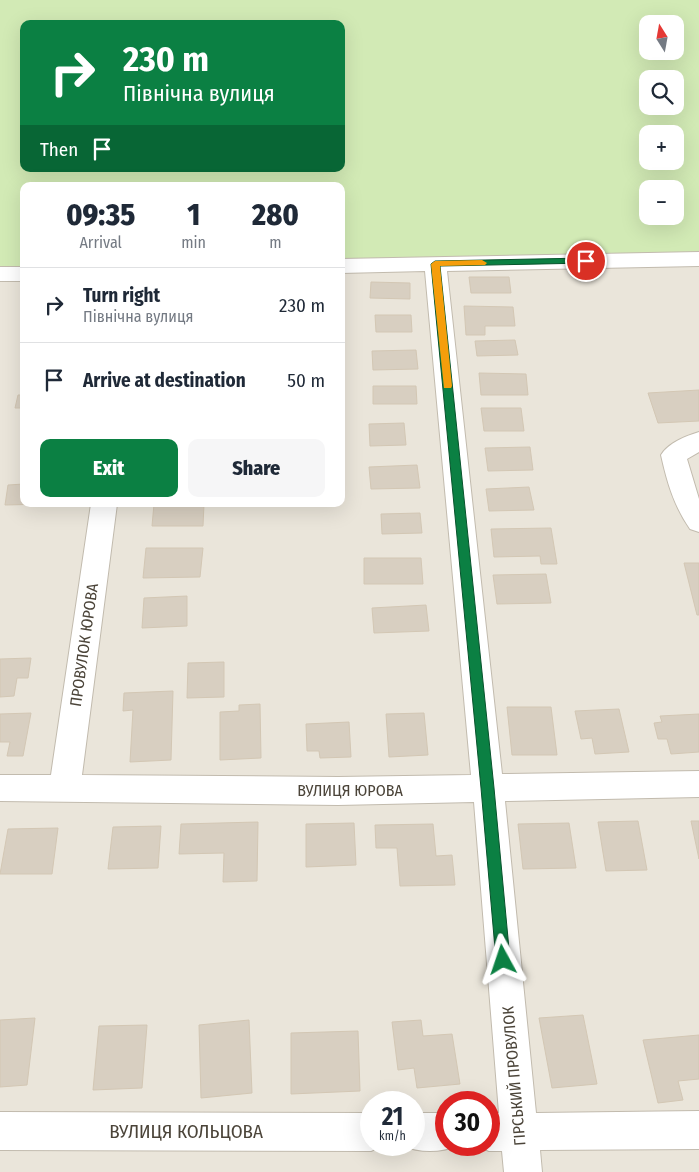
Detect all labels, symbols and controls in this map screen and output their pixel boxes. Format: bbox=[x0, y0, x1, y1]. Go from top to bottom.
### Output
north arrow bbox=[639, 15, 684, 60]
map controls bbox=[639, 15, 684, 225]
text: 230 m bbox=[123, 38, 209, 80]
icon: right bbox=[40, 40, 105, 105]
button: search bbox=[639, 70, 684, 115]
text: Північна вулиця bbox=[123, 80, 275, 107]
button: + bbox=[639, 125, 684, 170]
icon: arrive bbox=[88, 135, 116, 163]
text: Then bbox=[40, 138, 78, 161]
button: − bbox=[639, 180, 684, 225]
text: 09:35 bbox=[66, 197, 135, 233]
text: 1 bbox=[187, 197, 200, 233]
text: 280 bbox=[252, 197, 299, 233]
text: Arrival bbox=[79, 233, 122, 252]
text: min bbox=[181, 233, 206, 252]
text: m bbox=[269, 233, 282, 252]
pin bbox=[565, 240, 607, 282]
icon: arrive bbox=[572, 247, 600, 275]
text: Turn right bbox=[83, 284, 160, 307]
icon: right bbox=[40, 291, 68, 319]
text: 230 m bbox=[279, 294, 325, 317]
text: Північна вулиця bbox=[83, 307, 193, 326]
icon: arrive bbox=[40, 366, 68, 394]
text: Arrive at destination bbox=[83, 369, 246, 392]
text: 50 m bbox=[287, 369, 325, 392]
button: Exit bbox=[40, 439, 178, 497]
button: Share bbox=[188, 439, 325, 497]
street label: ПРОВУЛОК ЮРОВА bbox=[66, 582, 102, 708]
street label: ВУЛИЦЯ ЮРОВА bbox=[297, 781, 403, 800]
position arrow bbox=[476, 933, 528, 985]
street label: ГІРСЬКИЙ ПРОВУЛОК bbox=[498, 1005, 530, 1147]
speed limit sign: 30 bbox=[435, 1091, 500, 1156]
text: 21 bbox=[382, 1102, 403, 1132]
street label: ВУЛИЦЯ КОЛЬЦОВА bbox=[109, 1120, 263, 1143]
text: km/h bbox=[379, 1129, 406, 1143]

